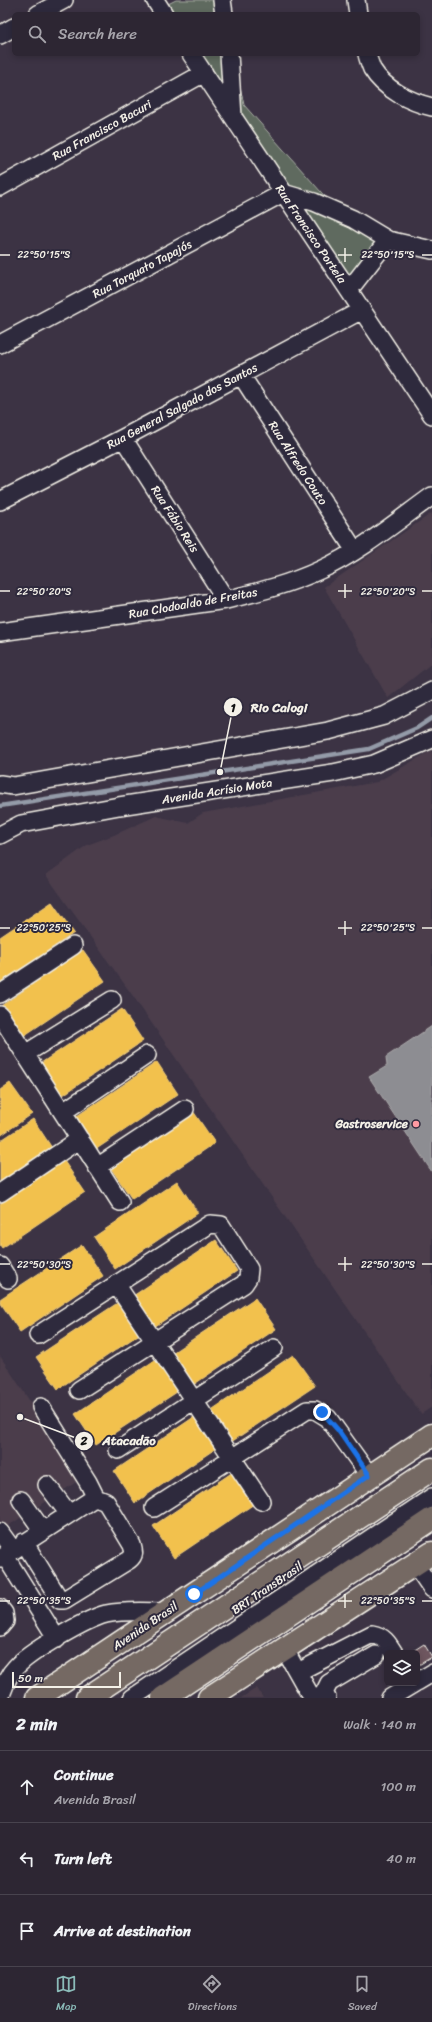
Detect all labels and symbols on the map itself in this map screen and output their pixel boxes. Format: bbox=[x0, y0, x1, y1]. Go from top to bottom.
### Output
street label: Rua Francisco Bacuri bbox=[48, 93, 157, 167]
street label: Rua Francisco Portela bbox=[269, 180, 353, 289]
street label: Rua Torquato Tapajós bbox=[88, 233, 196, 305]
text: 22°50'15"S bbox=[18, 246, 71, 264]
text: 22°50'15"S bbox=[362, 246, 415, 264]
street label: Rua General Salgado dos Santos bbox=[102, 356, 262, 455]
street label: Rua Alfredo Couto bbox=[262, 416, 334, 510]
street label: Rua Fábio Reis bbox=[145, 481, 205, 558]
street label: Rua Clodoaldo de Freitas bbox=[127, 581, 260, 625]
text: 22°50'20"S bbox=[17, 583, 72, 601]
text: 22°50'20"S bbox=[361, 583, 416, 601]
callout: Rio Calogi bbox=[223, 695, 315, 720]
text: Rio Calogi bbox=[250, 696, 309, 719]
text: 1 bbox=[230, 697, 236, 719]
street label: Avenida Acrísio Mota bbox=[159, 771, 274, 811]
text: 22°50'25"S bbox=[17, 919, 72, 937]
text: 22°50'25"S bbox=[361, 919, 416, 937]
place label: Gastroservice bbox=[334, 1113, 409, 1135]
marker: Gastroservice bbox=[411, 1119, 421, 1129]
text: 22°50'30"S bbox=[17, 1256, 72, 1274]
text: 22°50'30"S bbox=[361, 1256, 416, 1274]
route end bbox=[313, 1403, 331, 1421]
callout: Atacadão bbox=[74, 1428, 164, 1453]
text: Atacadão bbox=[101, 1429, 156, 1452]
text: 2 bbox=[80, 1430, 88, 1452]
street label: BRT TransBrasil bbox=[227, 1555, 308, 1620]
route start bbox=[185, 1585, 203, 1603]
text: 22°50'35"S bbox=[17, 1592, 72, 1610]
text: 22°50'35"S bbox=[361, 1592, 416, 1610]
street label: Avenida Brasil bbox=[107, 1595, 183, 1657]
scale bar bbox=[12, 1670, 121, 1689]

